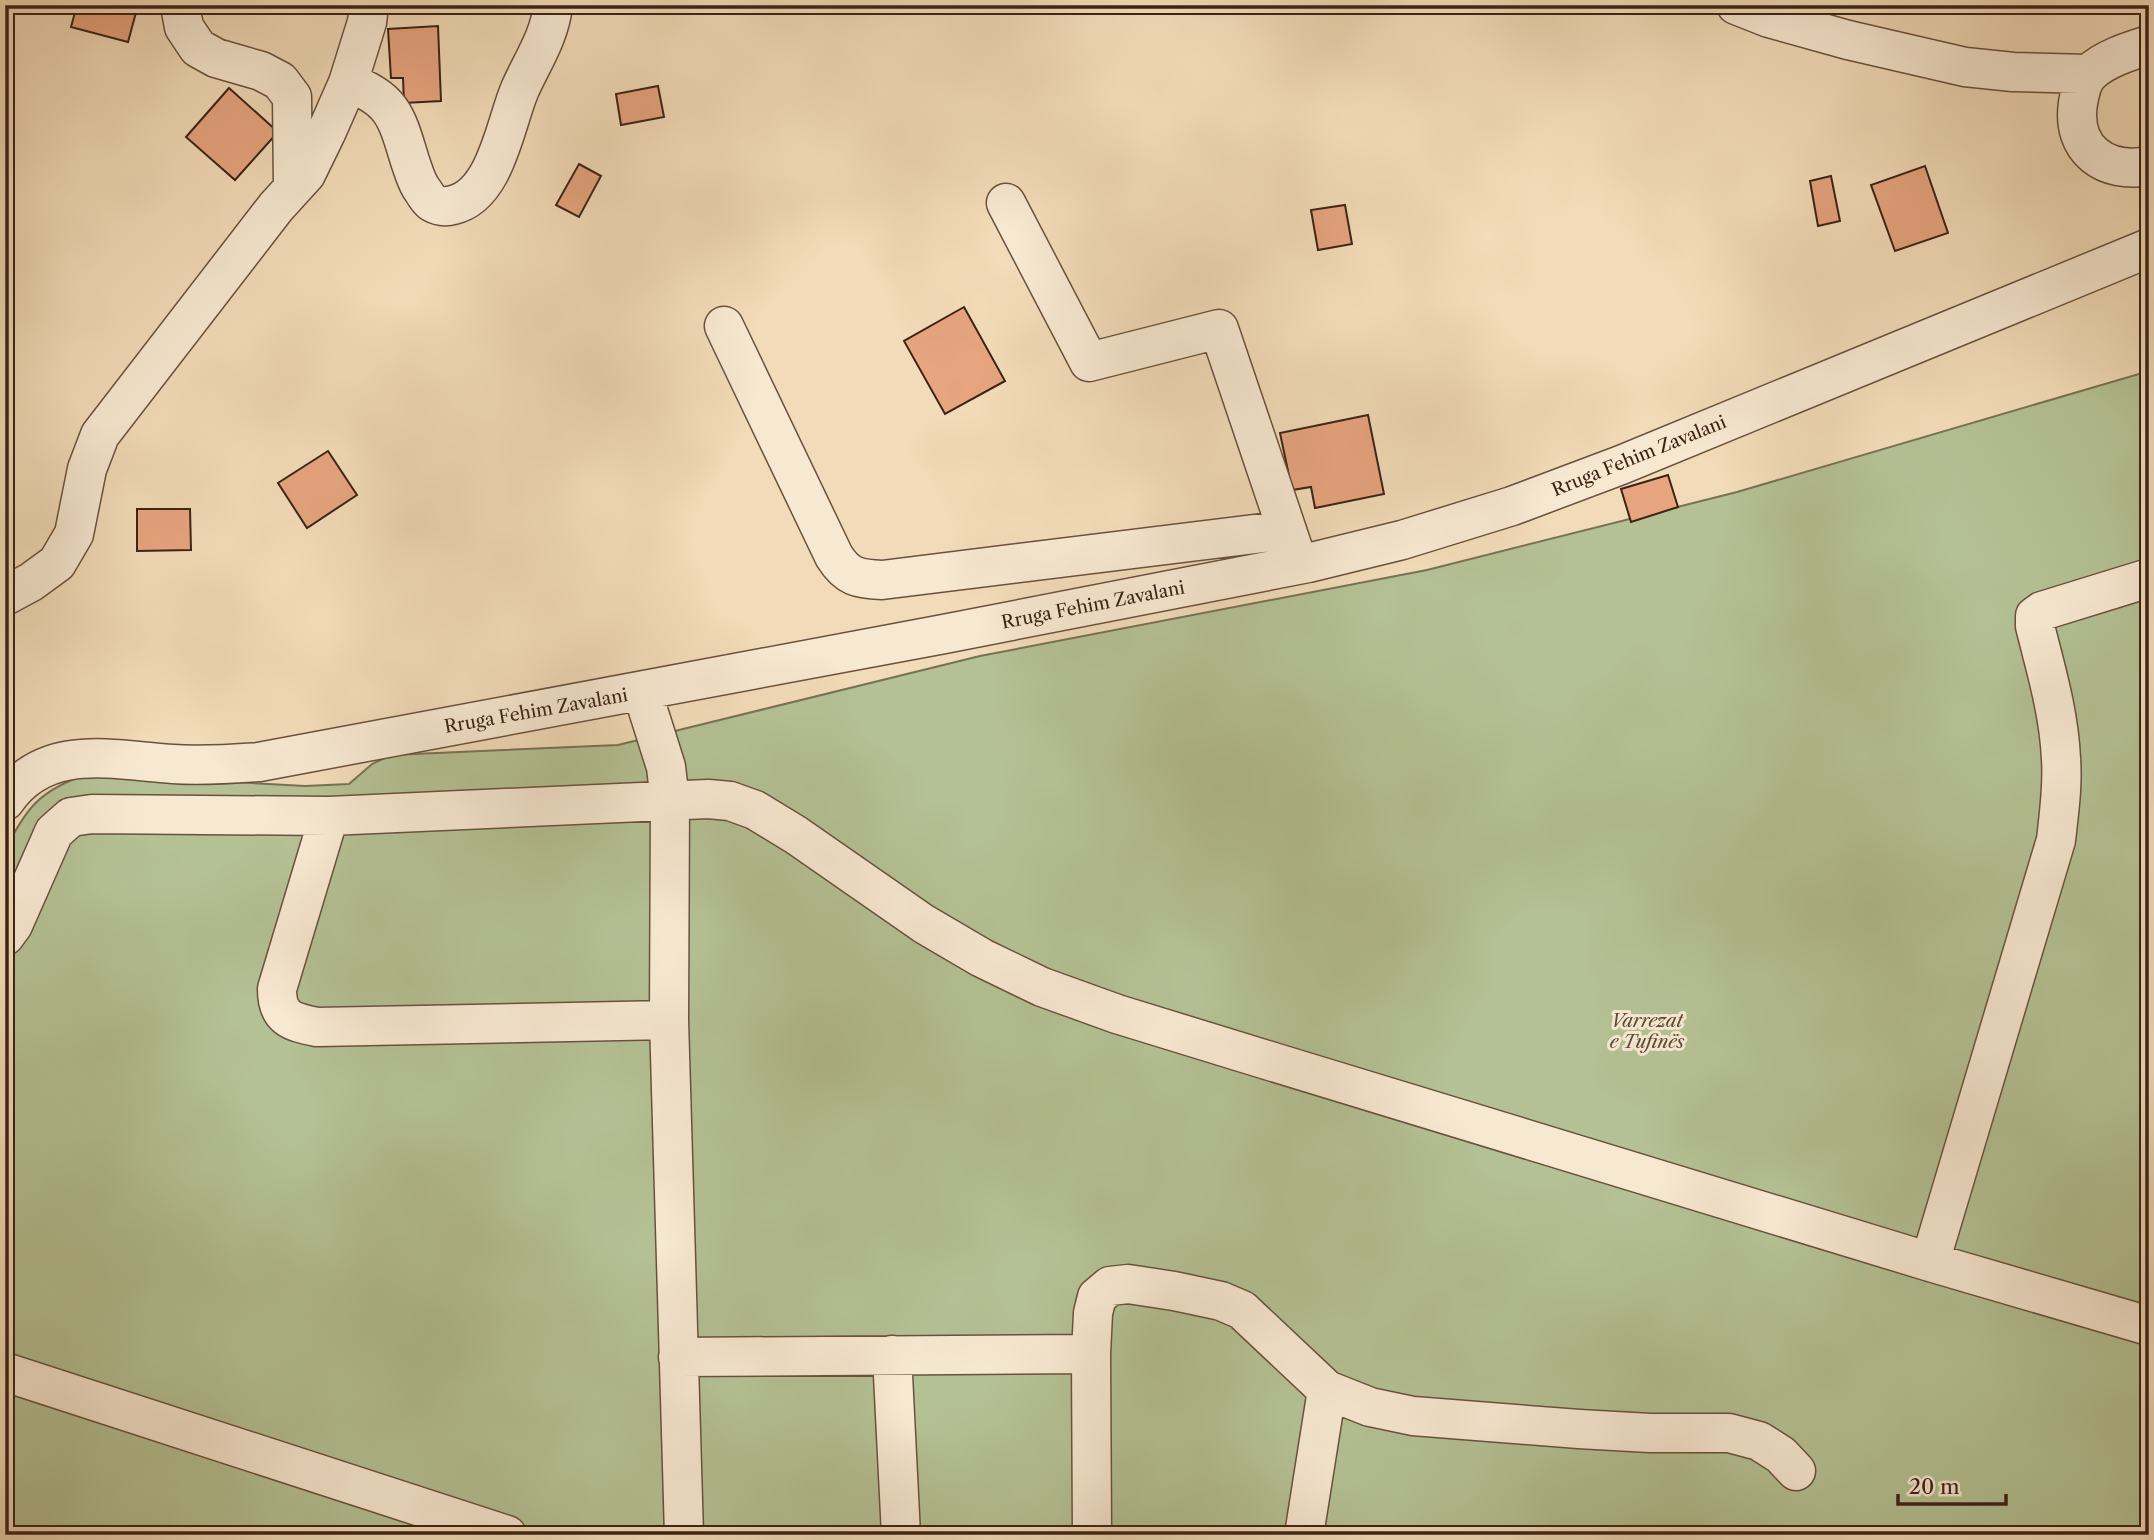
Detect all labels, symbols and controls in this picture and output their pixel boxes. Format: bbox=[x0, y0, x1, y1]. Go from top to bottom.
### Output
street label: Rruga Fehim Zavalani bbox=[1549, 411, 1730, 501]
street label: Rruga Fehim Zavalani bbox=[1000, 576, 1187, 634]
street label: Rruga Fehim Zavalani bbox=[442, 684, 630, 738]
park label: Varrezat e Tufinës bbox=[1610, 1010, 1684, 1053]
scale bar bbox=[1898, 1463, 2007, 1507]
text: 20 m bbox=[1909, 1474, 1960, 1499]

